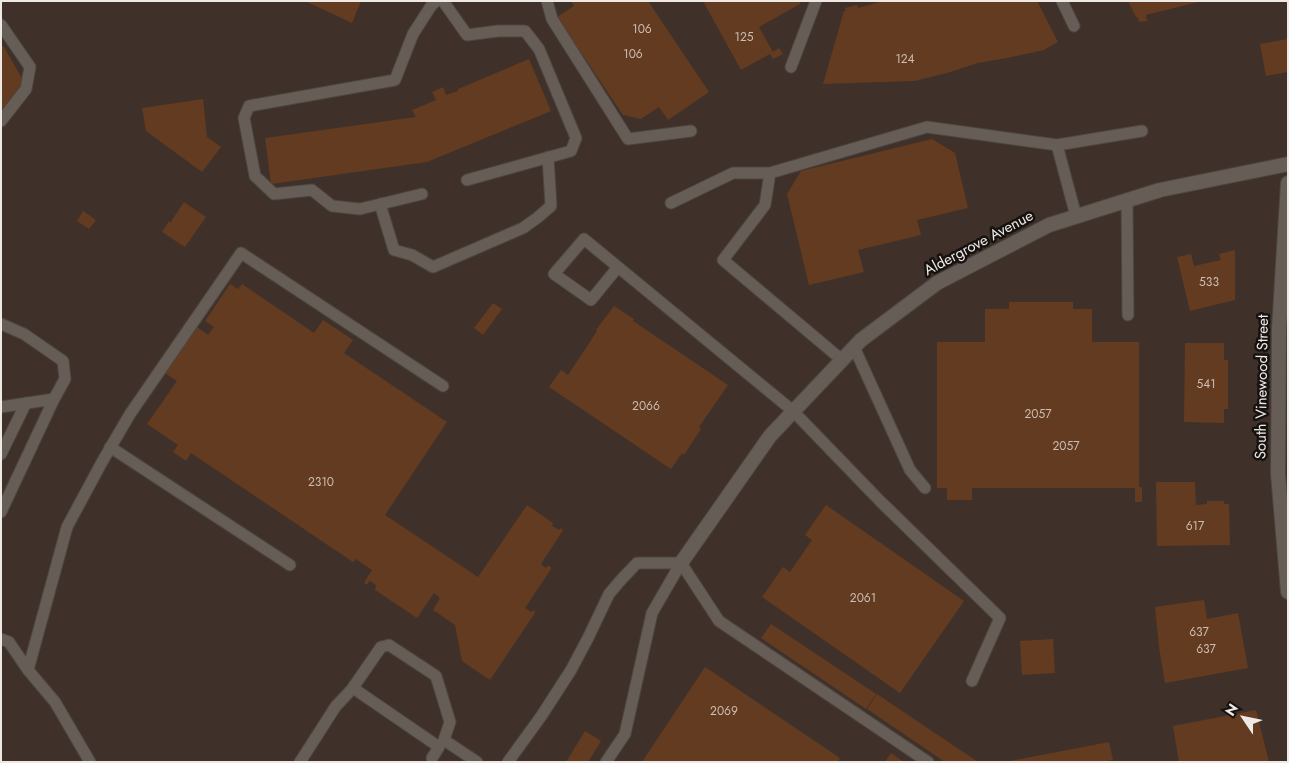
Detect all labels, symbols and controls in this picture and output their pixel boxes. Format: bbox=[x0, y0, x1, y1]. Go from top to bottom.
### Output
house number: 106 bbox=[632, 23, 652, 37]
house number: 125 bbox=[735, 31, 753, 45]
house number: 106 bbox=[623, 48, 643, 62]
house number: 124 bbox=[895, 53, 915, 67]
street label: Aldergrove Avenue bbox=[921, 208, 1037, 280]
house number: 533 bbox=[1199, 276, 1219, 290]
street label: South Vinewood Street bbox=[1253, 315, 1273, 459]
house number: 541 bbox=[1196, 378, 1216, 392]
house number: 2066 bbox=[632, 400, 660, 414]
house number: 2057 bbox=[1024, 408, 1052, 422]
house number: 2057 bbox=[1052, 440, 1080, 454]
house number: 2310 bbox=[308, 476, 334, 490]
house number: 617 bbox=[1186, 520, 1204, 534]
house number: 2061 bbox=[850, 592, 876, 606]
house number: 637 bbox=[1189, 626, 1209, 640]
house number: 637 bbox=[1196, 643, 1216, 657]
north arrow bbox=[1219, 693, 1269, 743]
text: N bbox=[1220, 699, 1243, 720]
house number: 2069 bbox=[710, 705, 738, 719]

